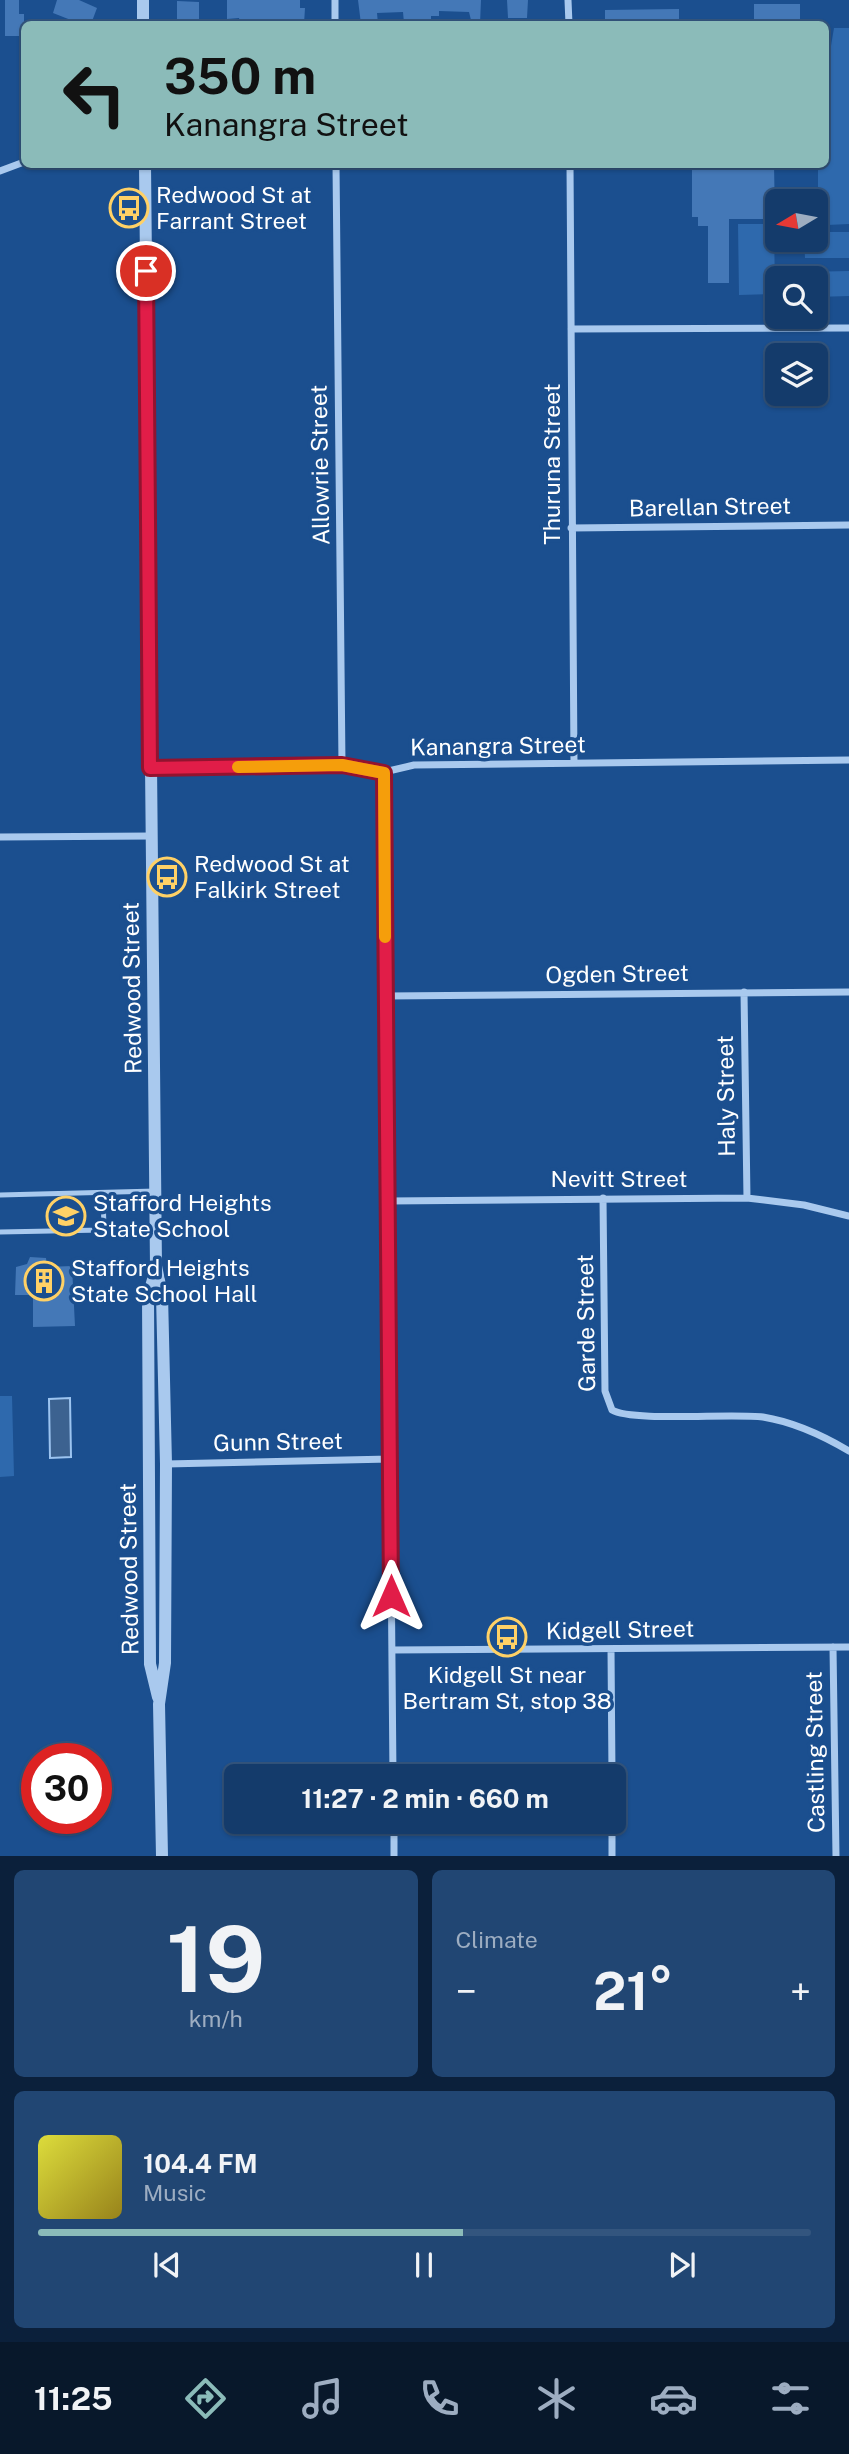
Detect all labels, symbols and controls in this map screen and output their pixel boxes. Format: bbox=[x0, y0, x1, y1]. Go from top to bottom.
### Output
text: 350 m bbox=[164, 47, 316, 105]
icon: left bbox=[49, 49, 140, 140]
text: Kanangra Street bbox=[164, 106, 409, 143]
place label: Redwood St at Farrant Street bbox=[156, 181, 312, 234]
bus stop icon: Redwood St at Farrant Street bbox=[108, 187, 150, 229]
north arrow bbox=[765, 189, 828, 252]
map controls bbox=[765, 189, 828, 406]
pin bbox=[116, 241, 176, 301]
icon: arrive bbox=[127, 252, 165, 290]
button: search bbox=[765, 266, 828, 329]
button: layers bbox=[765, 343, 828, 406]
street label: Thuruna Street bbox=[538, 383, 565, 545]
street label: Allowrie Street bbox=[305, 385, 334, 545]
street label: Barellan Street bbox=[629, 492, 791, 521]
street label: Kanangra Street bbox=[410, 730, 586, 761]
place label: Redwood St at Falkirk Street bbox=[194, 850, 350, 903]
bus stop icon: Redwood St at Falkirk Street bbox=[146, 856, 188, 898]
street label: Redwood Street bbox=[116, 902, 147, 1074]
street label: Ogden Street bbox=[545, 959, 689, 988]
street label: Haly Street bbox=[711, 1035, 740, 1157]
street label: Nevitt Street bbox=[551, 1165, 687, 1192]
place label: Stafford Heights State School bbox=[93, 1189, 272, 1242]
school or university icon: Stafford Heights State School bbox=[45, 1195, 87, 1237]
place label: Stafford Heights State School Hall bbox=[71, 1254, 258, 1307]
street label: Garde Street bbox=[571, 1254, 600, 1392]
building icon: Stafford Heights State School Hall bbox=[23, 1260, 65, 1302]
street label: Gunn Street bbox=[213, 1427, 343, 1456]
street label: Redwood Street bbox=[113, 1483, 144, 1655]
position arrow bbox=[354, 1559, 428, 1633]
street label: Kidgell Street bbox=[546, 1615, 694, 1644]
bus stop icon: Kidgell St near Bertram St, stop 38 bbox=[486, 1616, 528, 1658]
place label: Kidgell St near Bertram St, stop 38 bbox=[402, 1661, 612, 1714]
street label: Castling Street bbox=[800, 1671, 829, 1833]
speed limit sign: 30 bbox=[21, 1743, 112, 1834]
text: 11:27 · 2 min · 660 m bbox=[301, 1783, 549, 1814]
text: 19 bbox=[166, 1906, 265, 2012]
text: Climate bbox=[456, 1926, 538, 1953]
text: 21° bbox=[593, 1961, 673, 2022]
text: − bbox=[456, 1969, 477, 2014]
text: + bbox=[790, 1969, 811, 2014]
text: km/h bbox=[189, 2005, 243, 2032]
text: 104.4 FM bbox=[143, 2148, 258, 2179]
text: Music bbox=[143, 2179, 207, 2206]
icon: previous bbox=[148, 2246, 186, 2284]
icon: pause bbox=[405, 2246, 443, 2284]
icon: next bbox=[663, 2246, 701, 2284]
icon: directions bbox=[181, 2374, 230, 2423]
icon: music bbox=[298, 2374, 347, 2423]
icon: phone bbox=[415, 2374, 464, 2423]
icon: climate bbox=[532, 2374, 581, 2423]
icon: car bbox=[649, 2374, 698, 2423]
icon: filters bbox=[766, 2374, 815, 2423]
text: 11:25 bbox=[34, 2380, 113, 2417]

